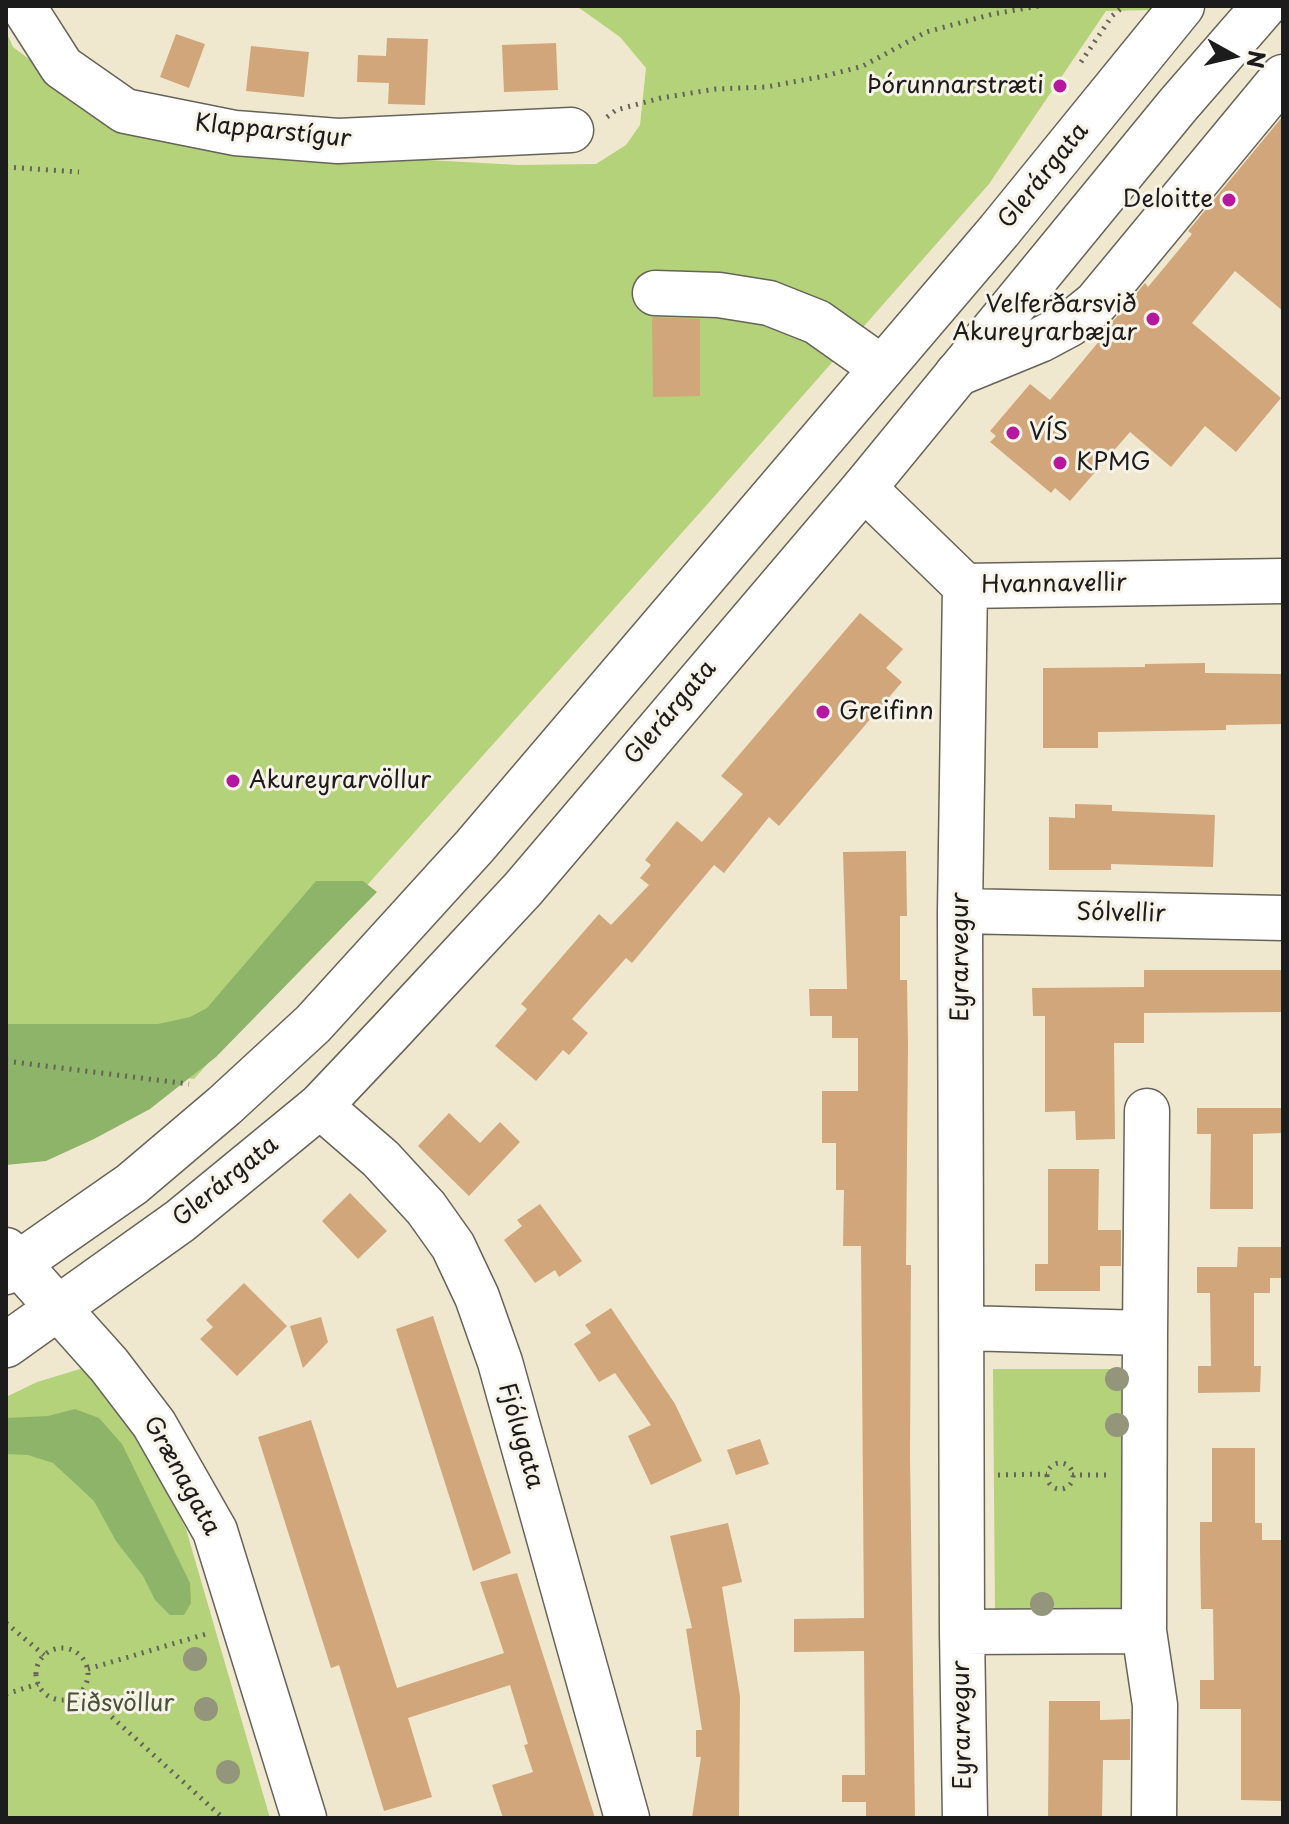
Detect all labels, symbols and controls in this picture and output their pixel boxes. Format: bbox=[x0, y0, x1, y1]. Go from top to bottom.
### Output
north arrow bbox=[1193, 16, 1273, 96]
text: N bbox=[1240, 48, 1275, 70]
place label: Þórunnarstræti bbox=[867, 72, 1044, 100]
marker: Þórunnarstræti bbox=[1051, 77, 1069, 95]
street label: Klapparstígur bbox=[194, 109, 352, 155]
street label: Glerárgata bbox=[993, 117, 1095, 235]
place label: Deloitte bbox=[1123, 186, 1213, 214]
marker: Deloitte bbox=[1220, 191, 1238, 209]
place label: Velferðarsvið Akureyrarbæjar bbox=[952, 291, 1137, 347]
marker: Velferðarsvið Akureyrarbæjar bbox=[1144, 310, 1162, 328]
place label: VÍS bbox=[1029, 419, 1068, 447]
marker: VÍS bbox=[1004, 424, 1022, 442]
place label: KPMG bbox=[1076, 449, 1151, 477]
marker: KPMG bbox=[1051, 454, 1069, 472]
street label: Hvannavellir bbox=[981, 569, 1127, 601]
street label: Glerárgata bbox=[619, 655, 723, 771]
place label: Greifinn bbox=[839, 698, 934, 726]
marker: Greifinn bbox=[814, 703, 832, 721]
place label: Akureyrarvöllur bbox=[249, 767, 431, 795]
marker: Akureyrarvöllur bbox=[224, 772, 242, 790]
street label: Eyrarvegur bbox=[947, 892, 975, 1022]
street label: Sólvellir bbox=[1076, 899, 1166, 929]
street label: Glerárgata bbox=[167, 1131, 285, 1233]
street label: Fjólugata bbox=[491, 1380, 549, 1492]
street label: Grænagata bbox=[136, 1411, 226, 1541]
street label: Eyrarvegur bbox=[947, 1660, 979, 1790]
park label: Eiðsvöllur bbox=[65, 1690, 175, 1718]

